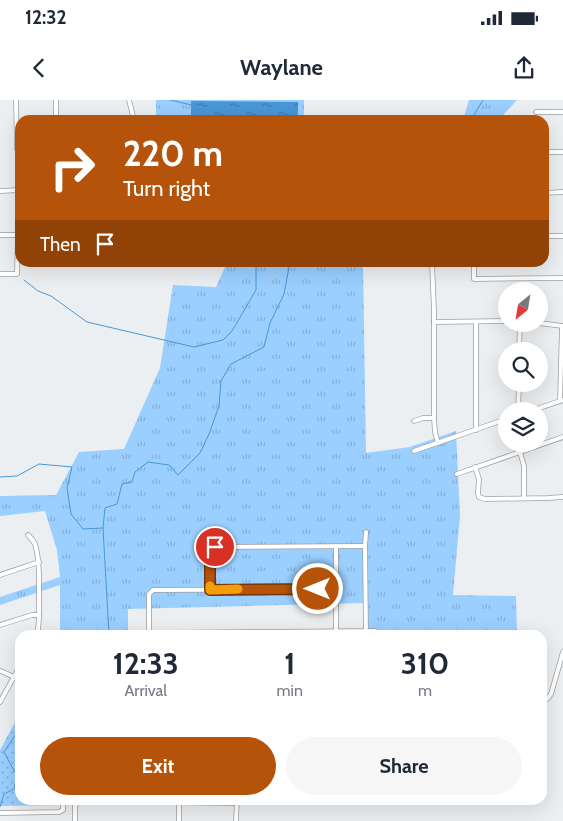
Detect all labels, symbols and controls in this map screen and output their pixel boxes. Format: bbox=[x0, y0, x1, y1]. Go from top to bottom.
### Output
text: 12:32 bbox=[25, 6, 67, 29]
icon: back bbox=[25, 54, 53, 82]
text: Waylane bbox=[240, 54, 323, 81]
icon: share bbox=[510, 54, 538, 82]
text: 220 m bbox=[123, 132, 223, 175]
icon: right bbox=[40, 135, 105, 200]
text: Turn right bbox=[123, 175, 210, 202]
icon: arrive bbox=[91, 230, 119, 258]
text: Then bbox=[40, 233, 81, 256]
north arrow bbox=[498, 282, 548, 332]
map controls bbox=[498, 282, 548, 452]
button: search bbox=[498, 342, 548, 392]
button: layers bbox=[498, 402, 548, 452]
pin bbox=[194, 526, 236, 568]
icon: arrive bbox=[201, 533, 229, 561]
position arrow bbox=[291, 562, 343, 614]
text: 12:33 bbox=[113, 645, 179, 682]
text: 1 bbox=[284, 645, 295, 682]
text: 310 bbox=[401, 645, 449, 682]
text: Arrival bbox=[124, 681, 167, 700]
text: min bbox=[277, 681, 303, 700]
text: m bbox=[418, 681, 432, 700]
button: Exit bbox=[40, 737, 276, 795]
button: Share bbox=[286, 737, 522, 795]

